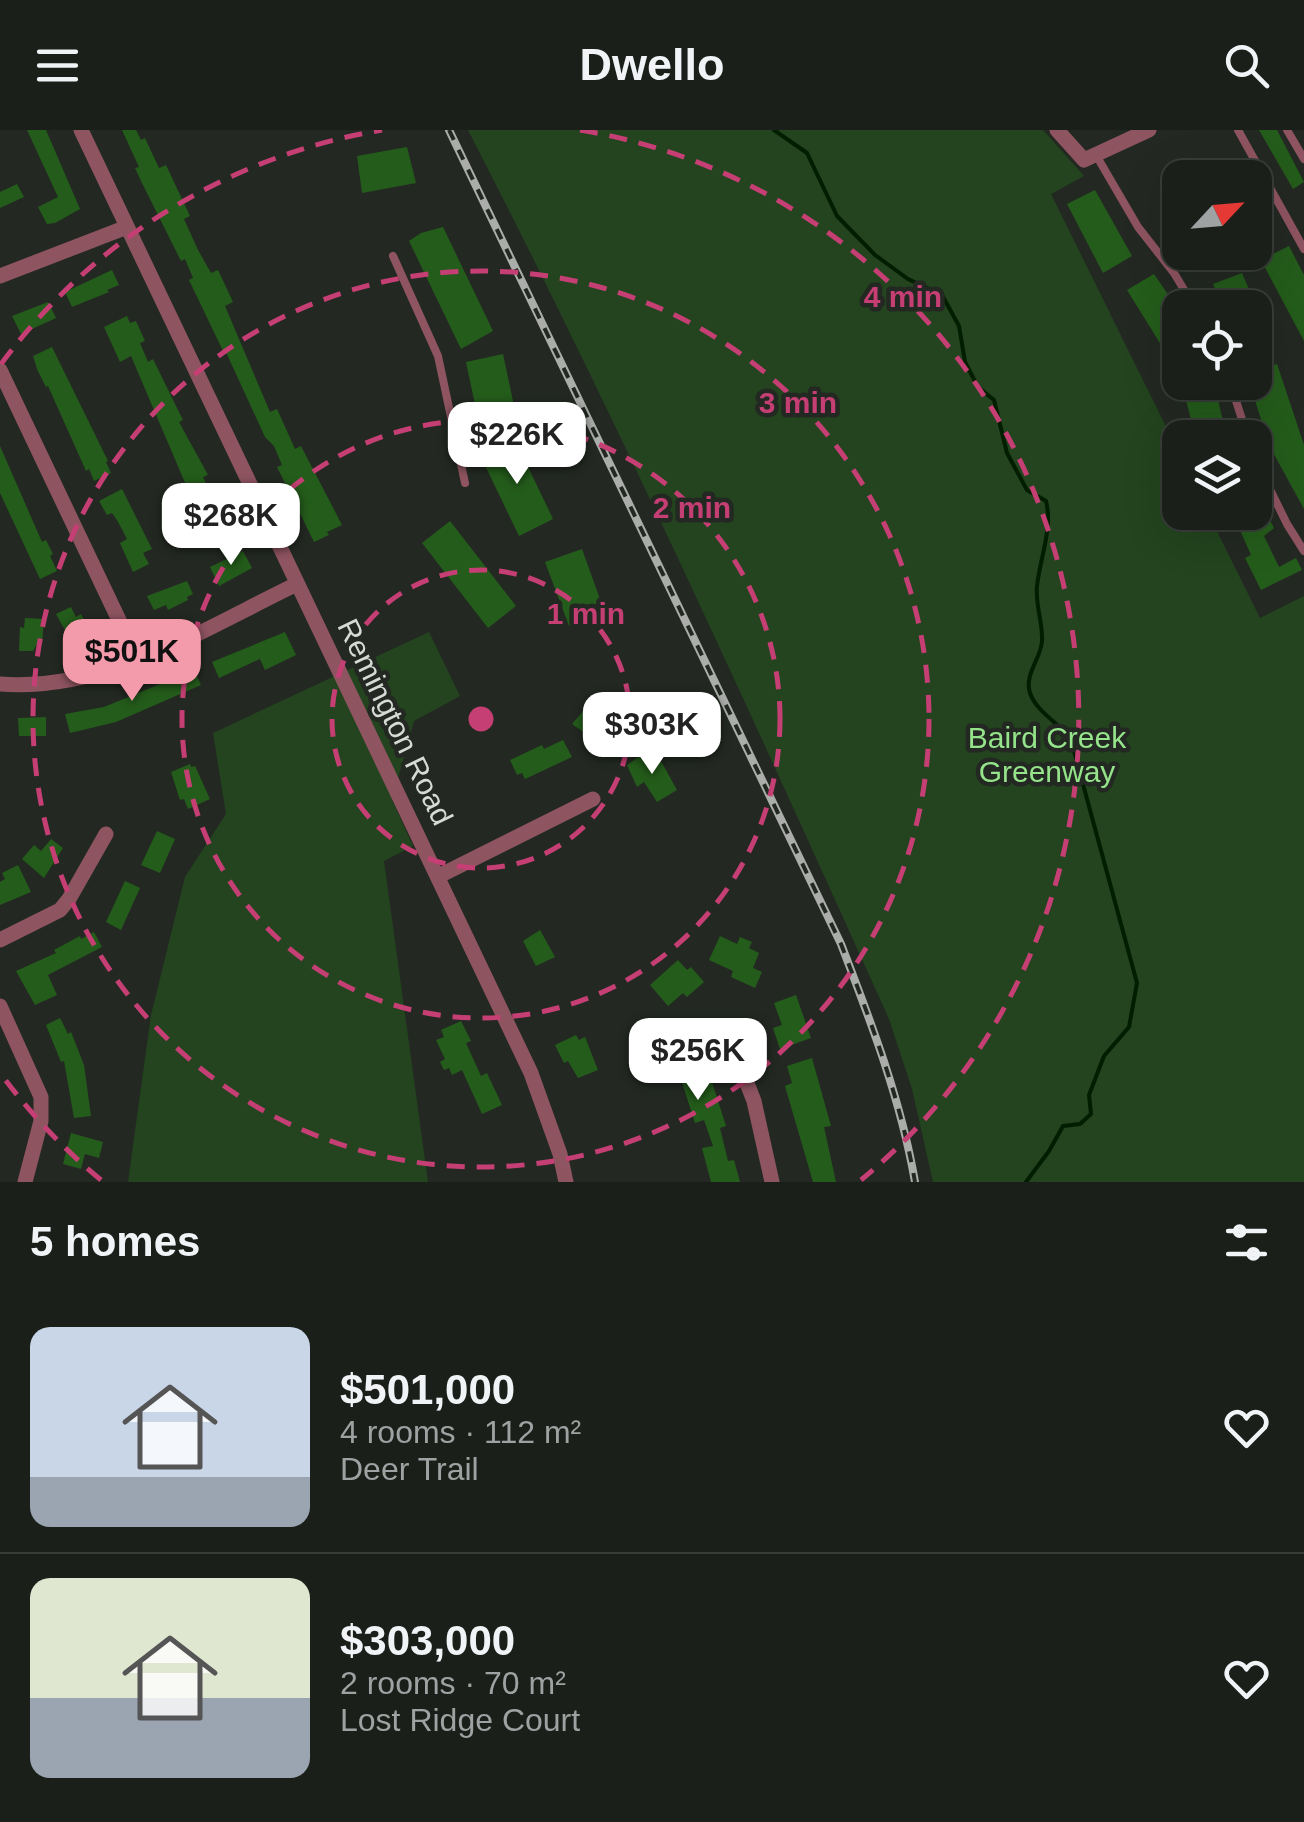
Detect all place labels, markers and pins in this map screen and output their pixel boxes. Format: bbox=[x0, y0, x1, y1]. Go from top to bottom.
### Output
pin: $226K bbox=[447, 402, 587, 487]
pin: $268K bbox=[161, 483, 301, 568]
pin: $501K bbox=[62, 619, 202, 704]
pin: $303K bbox=[582, 692, 722, 777]
centre of rings bbox=[463, 701, 499, 737]
pin: $256K bbox=[628, 1018, 768, 1103]

